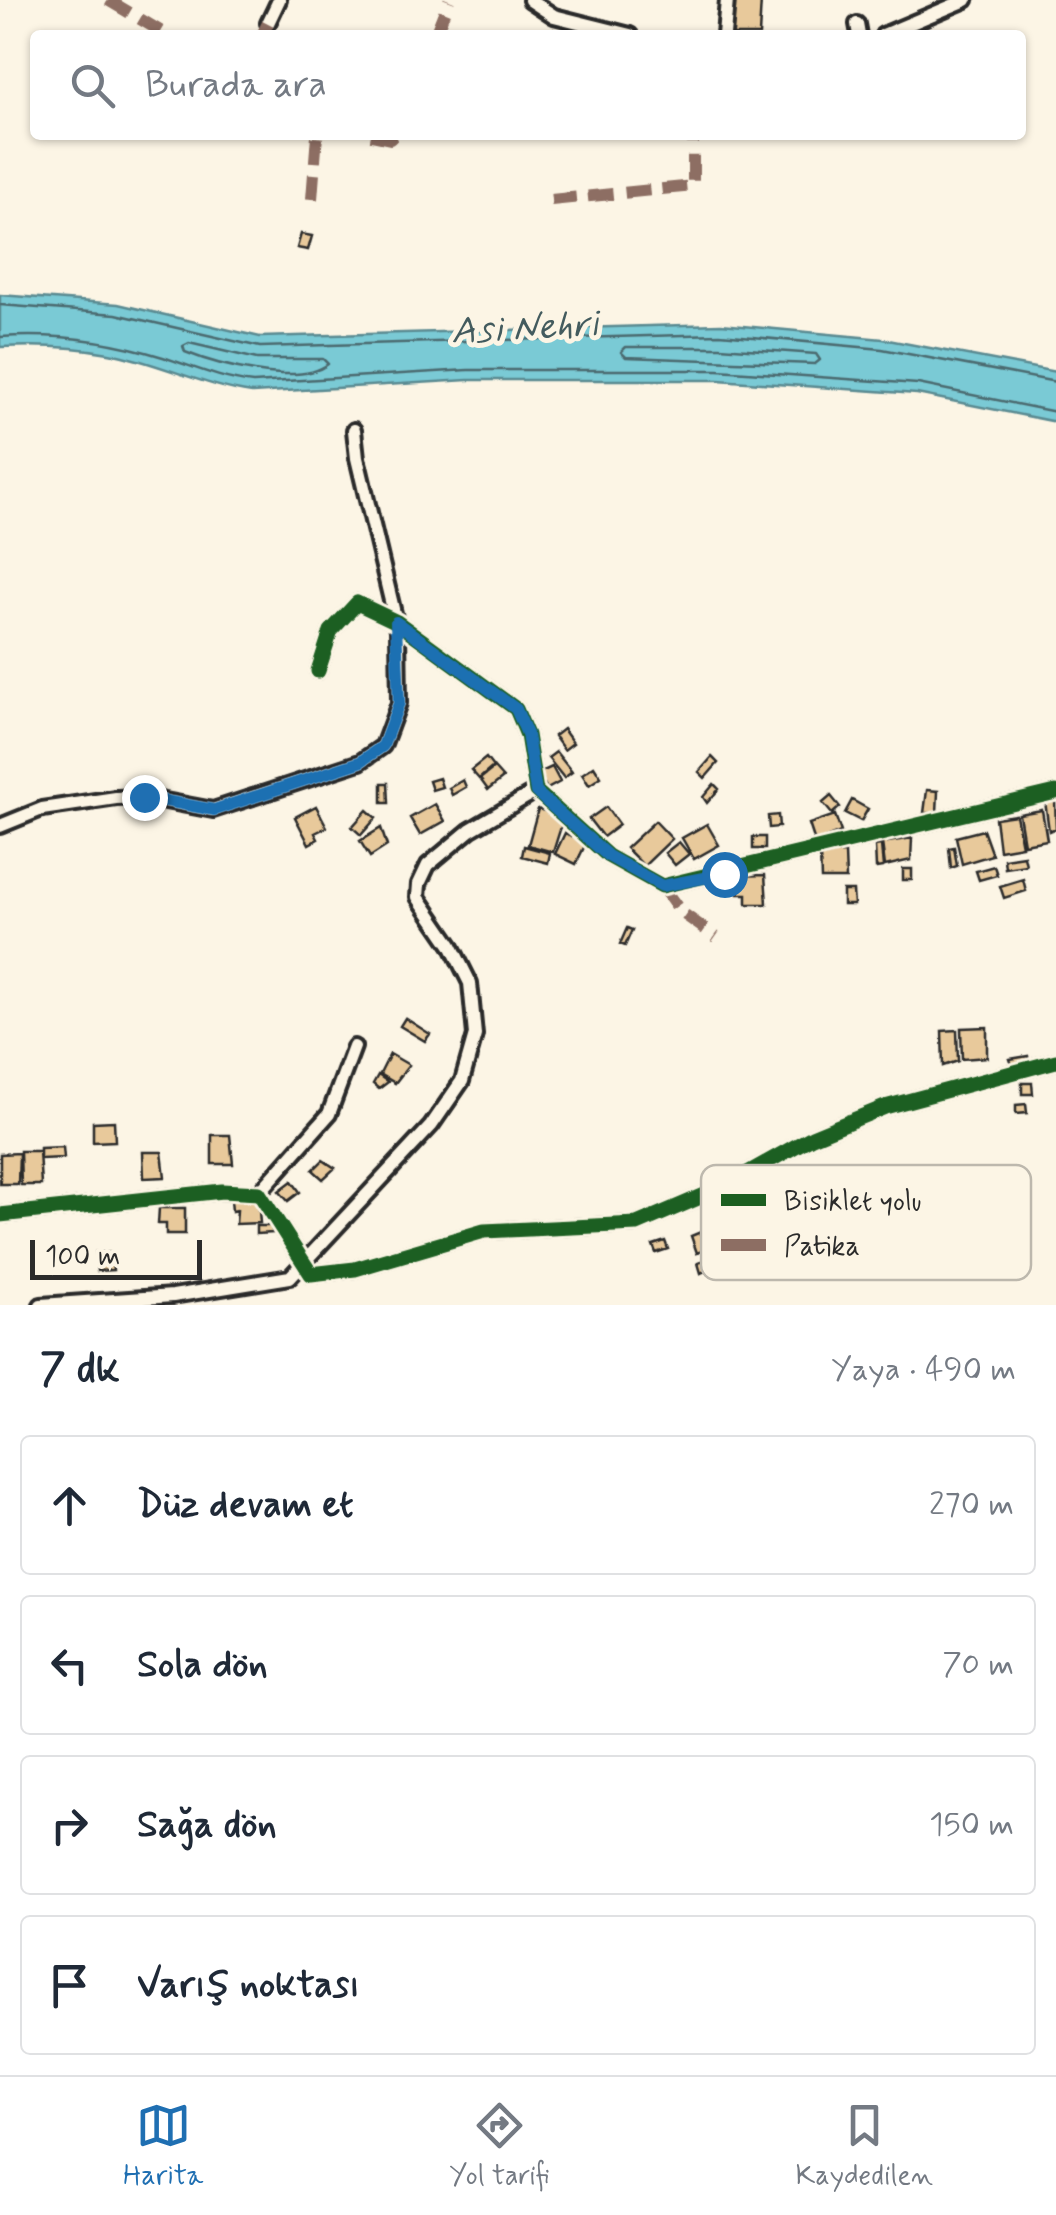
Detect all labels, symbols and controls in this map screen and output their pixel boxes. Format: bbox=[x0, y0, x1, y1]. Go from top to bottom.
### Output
search box bbox=[30, 30, 1026, 140]
icon: search bbox=[65, 58, 120, 113]
text: Burada ara bbox=[145, 61, 327, 110]
water label: Asi Nehri bbox=[450, 300, 603, 357]
route end bbox=[122, 775, 168, 821]
route start bbox=[702, 852, 748, 898]
legend bbox=[701, 1165, 1031, 1280]
text: Bisiklet yolu bbox=[784, 1184, 922, 1221]
text: Patika bbox=[784, 1229, 860, 1266]
scale bar bbox=[30, 1235, 202, 1280]
text: 100 m bbox=[45, 1239, 120, 1276]
text: 7 dk bbox=[40, 1343, 120, 1398]
text: Yaya · 490 m bbox=[831, 1349, 1016, 1391]
icon: ahead bbox=[42, 1478, 97, 1533]
text: Düz devam et bbox=[137, 1481, 354, 1530]
text: 270 m bbox=[929, 1484, 1014, 1526]
icon: left bbox=[42, 1638, 97, 1693]
text: Sola dön bbox=[137, 1641, 268, 1690]
text: 70 m bbox=[942, 1644, 1014, 1686]
icon: right bbox=[42, 1798, 97, 1853]
text: Sağa dön bbox=[137, 1801, 277, 1850]
text: 150 m bbox=[929, 1804, 1014, 1846]
icon: arrive bbox=[42, 1958, 97, 2013]
text: Varış noktası bbox=[137, 1961, 360, 2010]
tab: Harita bbox=[123, 2098, 203, 2195]
tab: Yol tarifi bbox=[449, 2098, 550, 2195]
tab: Kaydedilen bbox=[796, 2098, 933, 2195]

